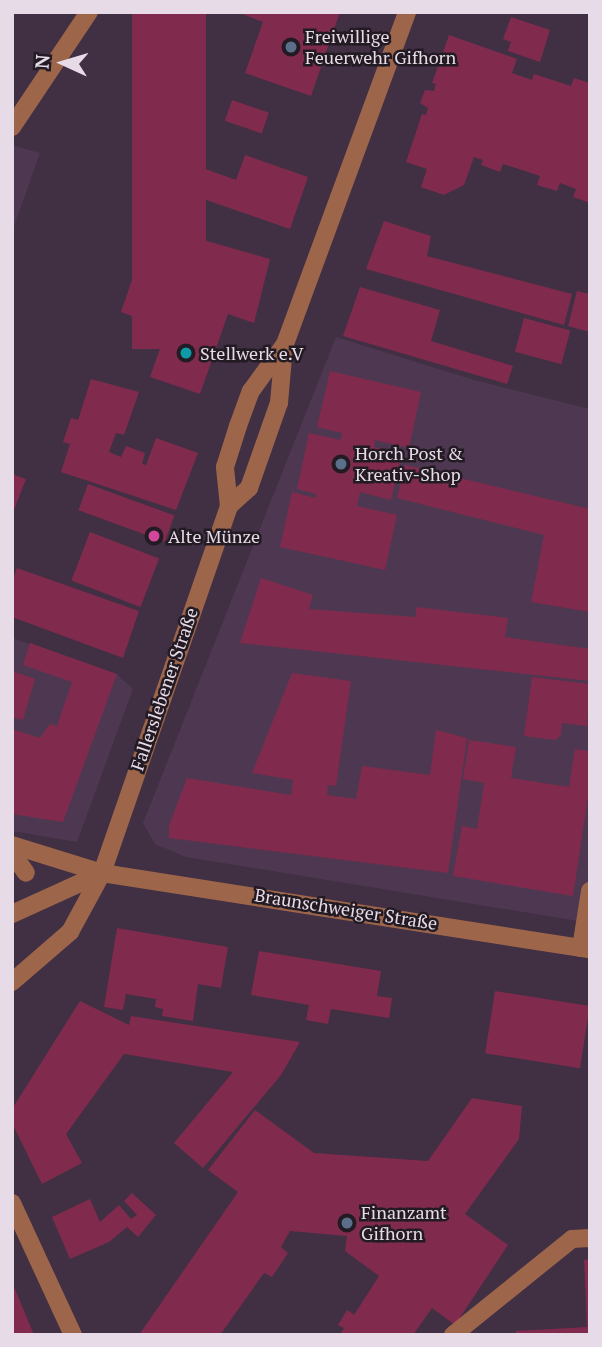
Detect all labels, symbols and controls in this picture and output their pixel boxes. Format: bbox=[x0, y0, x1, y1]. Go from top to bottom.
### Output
place label: Freiwillige Feuerwehr Gifhorn bbox=[305, 26, 456, 68]
north arrow bbox=[28, 28, 98, 98]
marker: Freiwillige Feuerwehr Gifhorn bbox=[283, 39, 299, 55]
text: N bbox=[29, 53, 55, 70]
place label: Stellwerk e.V bbox=[200, 342, 304, 364]
marker: Stellwerk e.V bbox=[178, 345, 194, 361]
place label: Horch Post & Kreativ-Shop bbox=[355, 443, 463, 486]
marker: Horch Post & Kreativ-Shop bbox=[333, 456, 349, 472]
place label: Alte Münze bbox=[168, 525, 260, 547]
marker: Alte Münze bbox=[146, 528, 162, 544]
street label: Fallerslebener Straße bbox=[126, 605, 202, 773]
street label: Braunschweiger Straße bbox=[253, 884, 439, 934]
place label: Finanzamt Gifhorn bbox=[361, 1202, 447, 1244]
marker: Finanzamt Gifhorn bbox=[339, 1215, 355, 1231]

